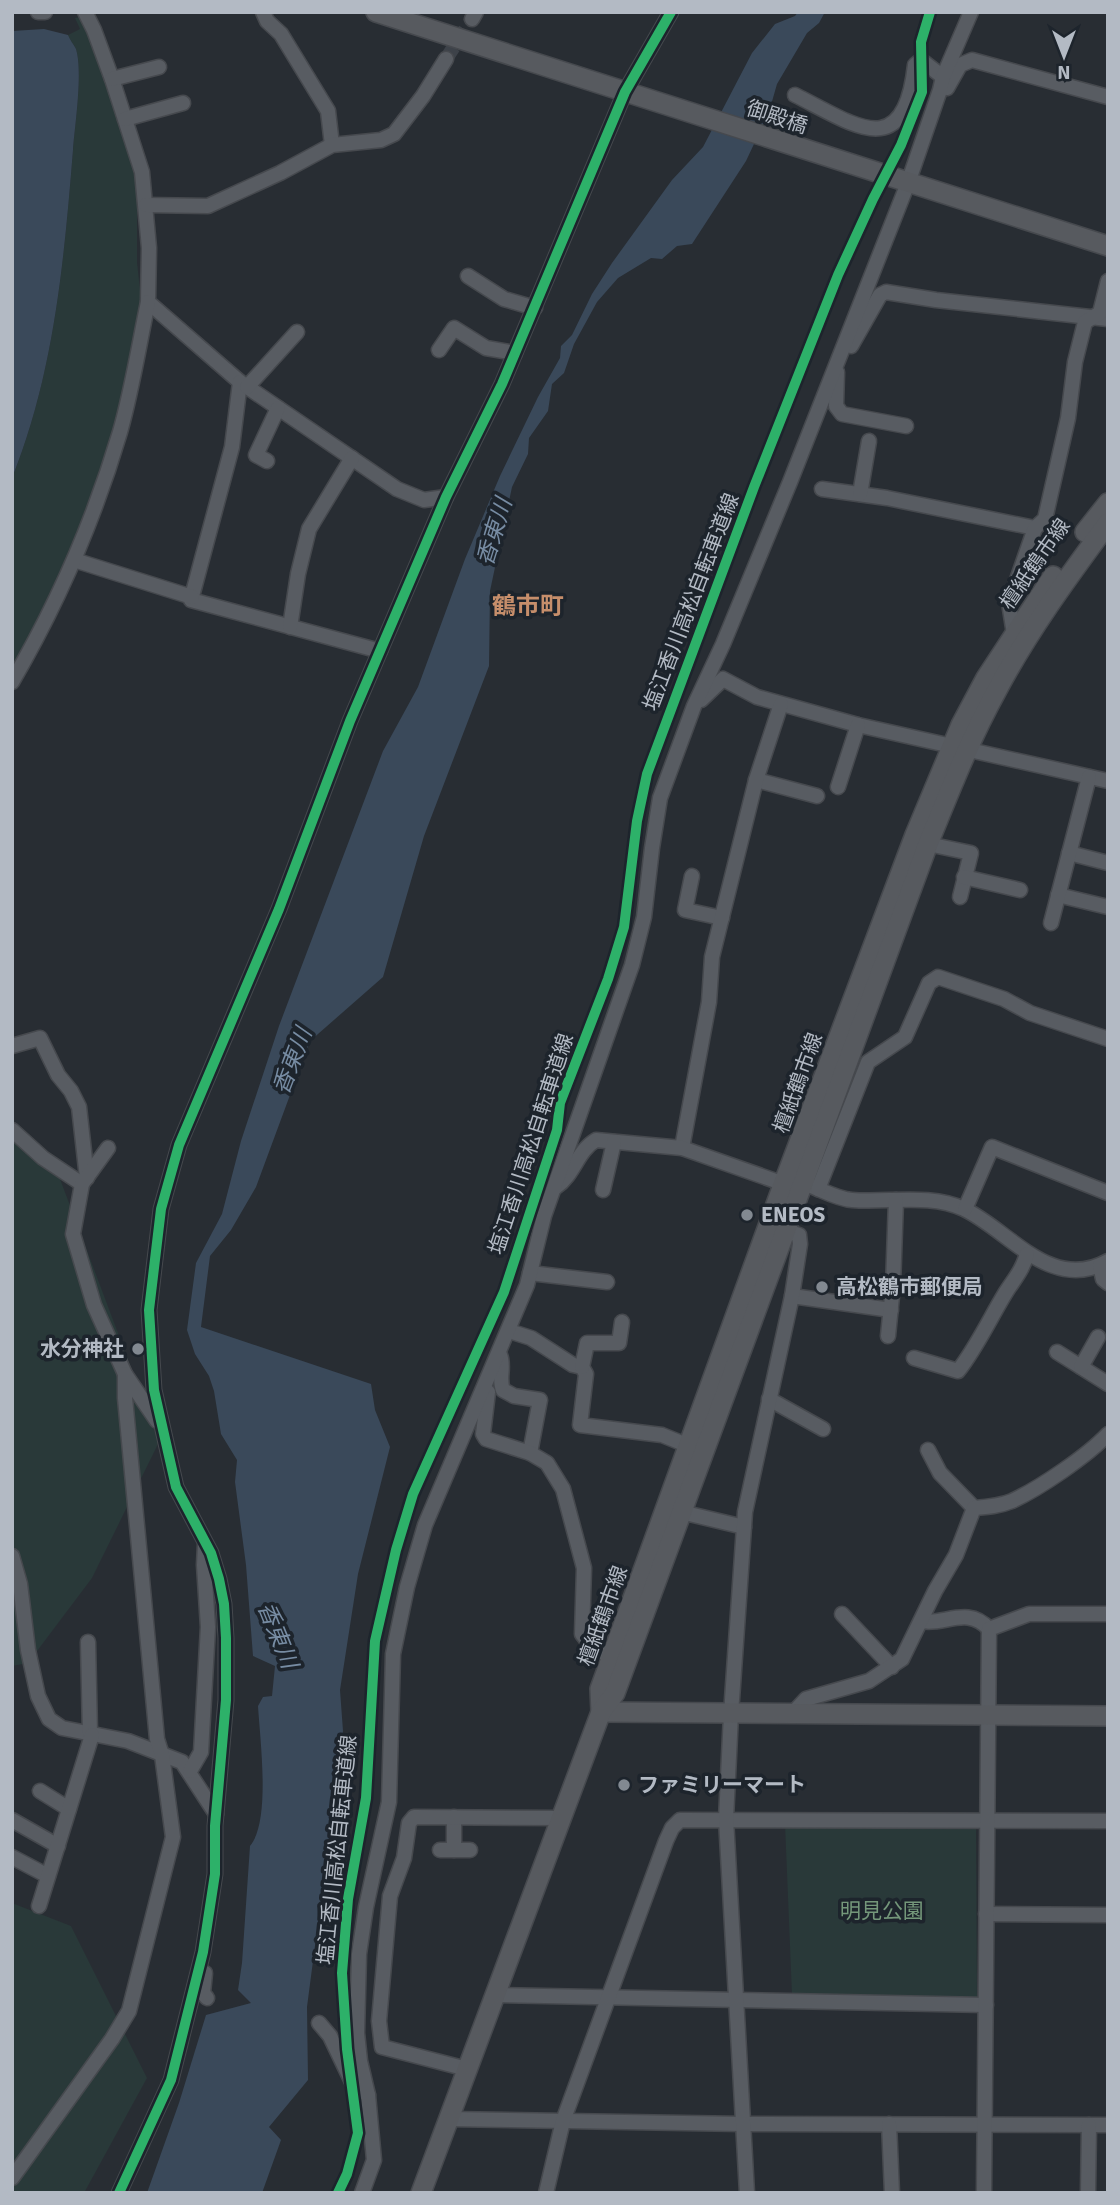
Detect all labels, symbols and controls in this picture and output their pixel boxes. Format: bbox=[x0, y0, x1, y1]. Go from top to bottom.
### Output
north arrow bbox=[1029, 21, 1099, 91]
text: N bbox=[1057, 60, 1071, 84]
street label: 御殿橋 bbox=[743, 95, 811, 139]
street label: 塩江香川高松自転車道線 bbox=[637, 490, 745, 714]
water label: 香東川 bbox=[471, 492, 519, 569]
street label: 檀紙鶴市線 bbox=[994, 514, 1076, 614]
district label: 鶴市町 bbox=[492, 591, 564, 621]
water label: 香東川 bbox=[267, 1021, 319, 1099]
street label: 檀紙鶴市線 bbox=[768, 1029, 828, 1137]
street label: 塩江香川高松自転車道線 bbox=[483, 1030, 579, 1258]
place label: ENEOS bbox=[761, 1202, 825, 1228]
marker: ENEOS bbox=[739, 1207, 755, 1223]
place label: 高松鶴市郵便局 bbox=[836, 1274, 983, 1300]
marker: 高松鶴市郵便局 bbox=[814, 1279, 830, 1295]
place label: 水分神社 bbox=[40, 1336, 124, 1362]
marker: 水分神社 bbox=[130, 1341, 146, 1357]
street label: 檀紙鶴市線 bbox=[573, 1562, 633, 1670]
water label: 香東川 bbox=[251, 1598, 305, 1675]
street label: 塩江香川高松自転車道線 bbox=[312, 1734, 362, 1966]
place label: ファミリーマート bbox=[638, 1772, 806, 1798]
marker: ファミリーマート bbox=[616, 1777, 632, 1793]
park label: 明見公園 bbox=[840, 1898, 924, 1924]

